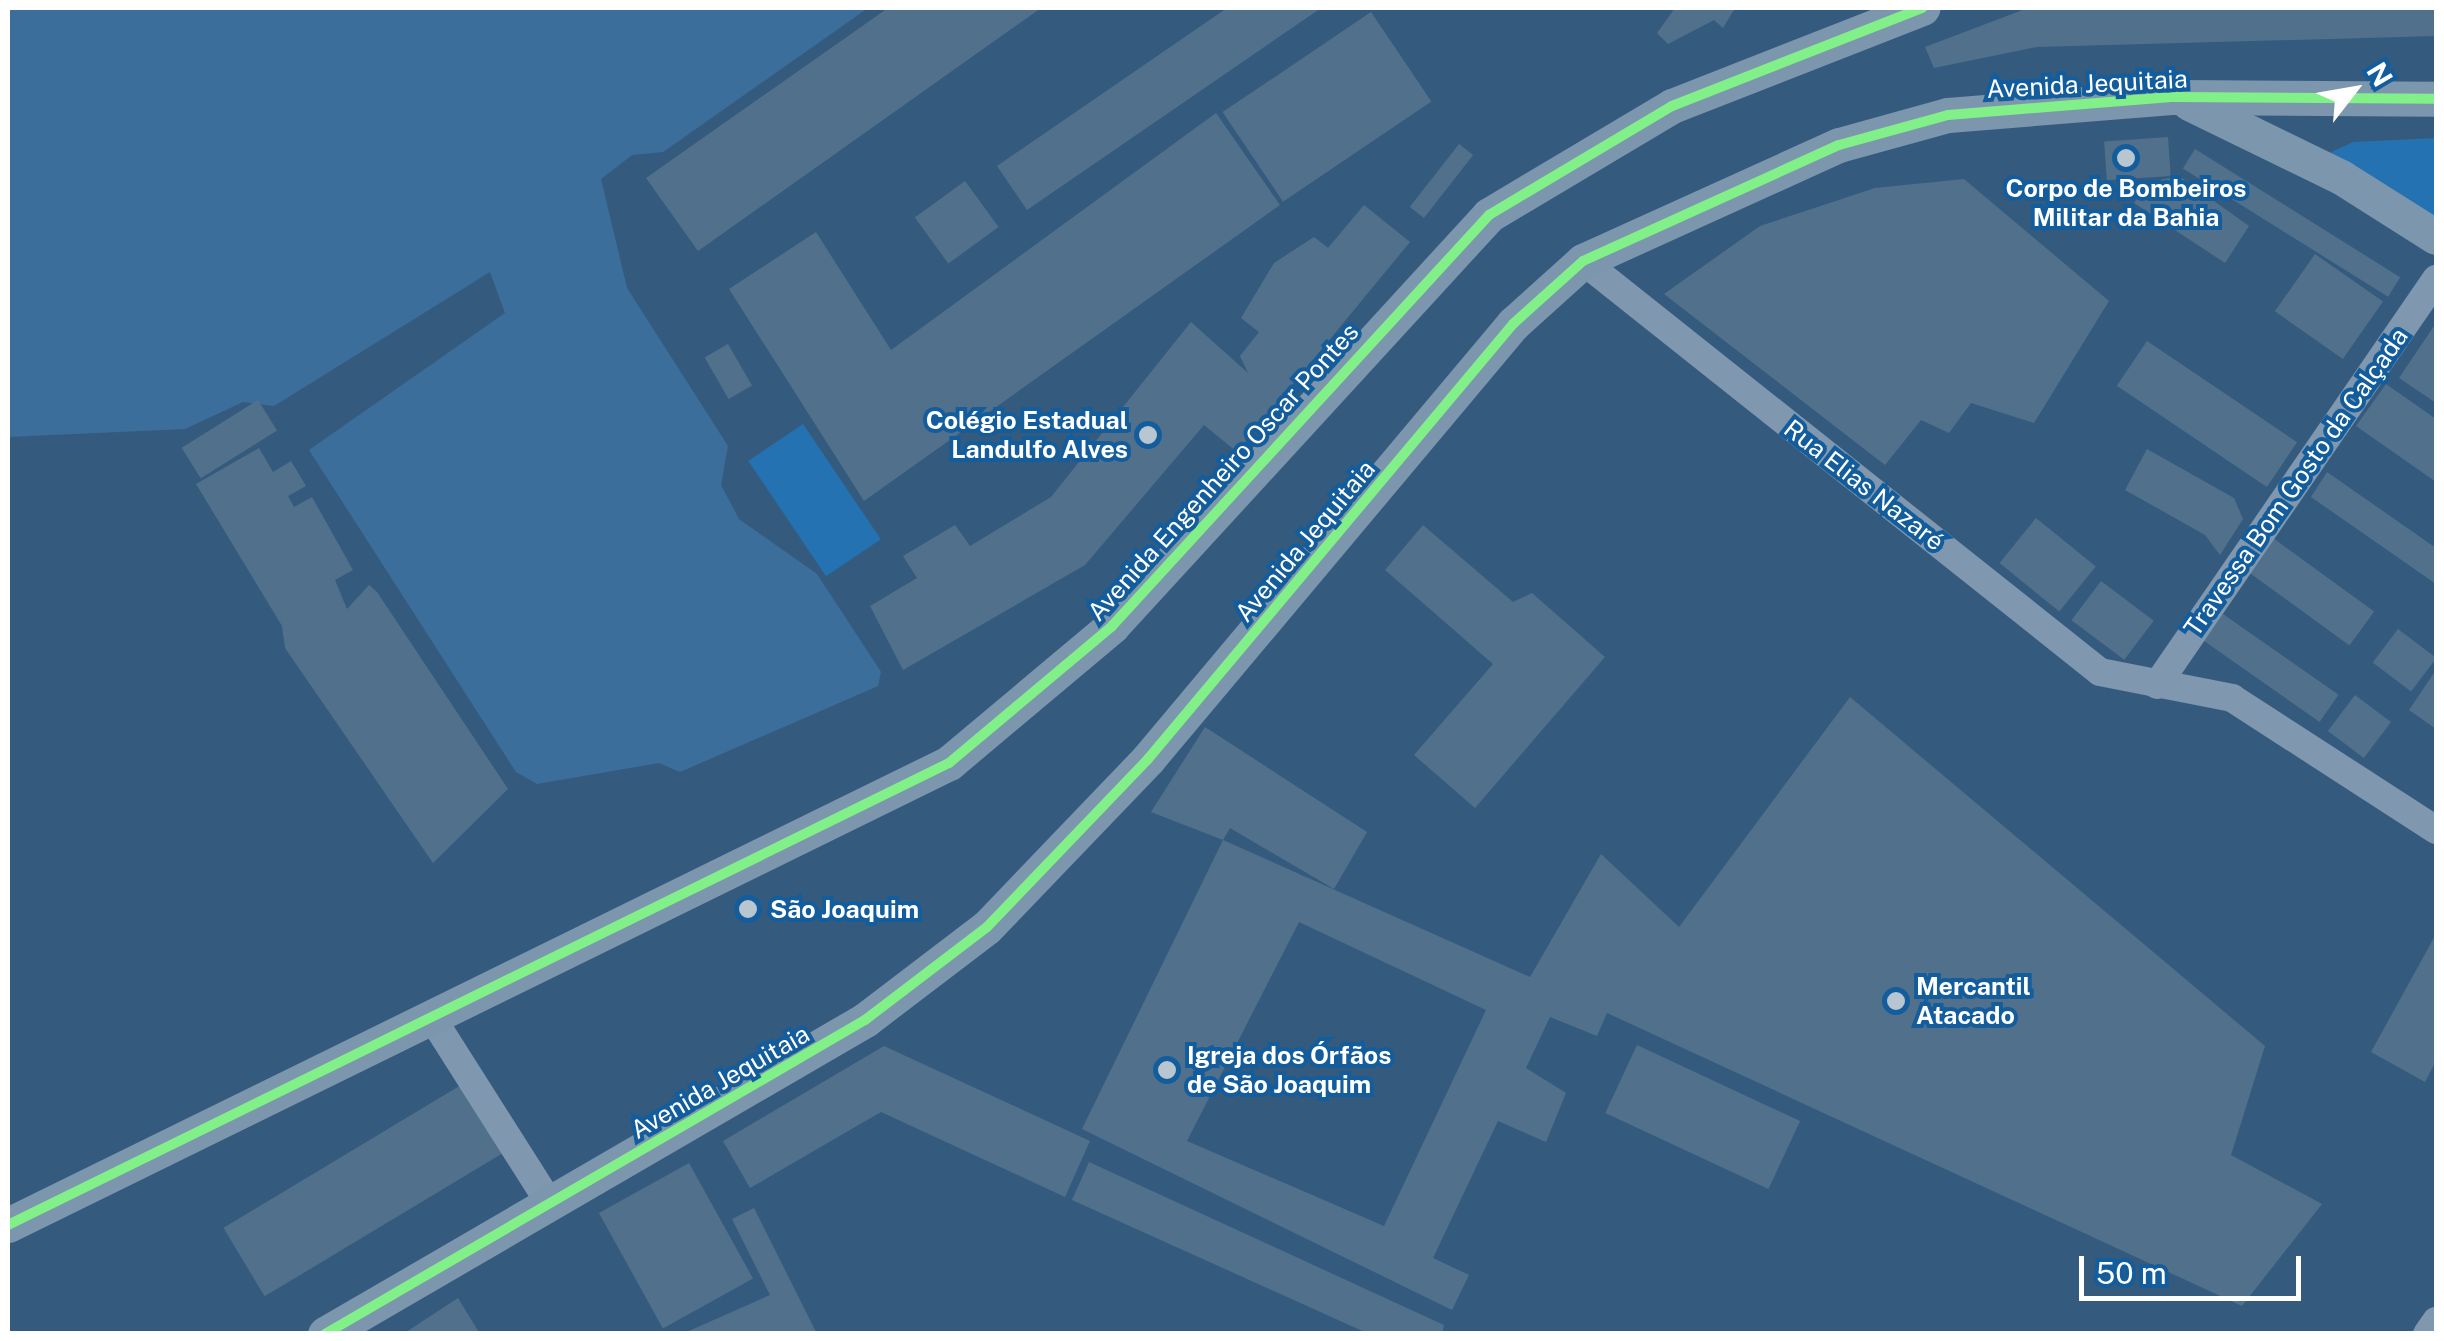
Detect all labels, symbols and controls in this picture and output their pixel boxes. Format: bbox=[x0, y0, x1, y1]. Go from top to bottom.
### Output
north arrow bbox=[2304, 40, 2404, 140]
text: N bbox=[2360, 56, 2400, 92]
street label: Avenida Jequitaia bbox=[1986, 64, 2188, 104]
marker: Corpo de Bombeiros Militar da Bahia bbox=[2115, 147, 2137, 169]
place label: Corpo de Bombeiros Militar da Bahia bbox=[2005, 174, 2247, 233]
street label: Avenida Engenheiro Oscar Pontes bbox=[1081, 317, 1365, 627]
street label: Travessa Bom Gosto da Calçada bbox=[2178, 322, 2414, 642]
place label: Colégio Estadual Landulfo Alves bbox=[926, 406, 1128, 465]
street label: Rua Elias Nazaré bbox=[1778, 413, 1950, 557]
marker: Colégio Estadual Landulfo Alves bbox=[1137, 424, 1159, 446]
street label: Avenida Jequitaia bbox=[1229, 454, 1381, 628]
place label: São Joaquim bbox=[770, 894, 919, 924]
marker: São Joaquim bbox=[735, 896, 761, 922]
place label: Mercantil Atacado bbox=[1916, 972, 2031, 1031]
marker: Mercantil Atacado bbox=[1885, 990, 1907, 1012]
street label: Avenida Jequitaia bbox=[625, 1019, 815, 1145]
place label: Igreja dos Órfãos de São Joaquim bbox=[1187, 1041, 1392, 1100]
marker: Igreja dos Órfãos de São Joaquim bbox=[1156, 1059, 1178, 1081]
scale bar bbox=[2084, 1236, 2306, 1298]
text: 50 m bbox=[2096, 1255, 2167, 1291]

